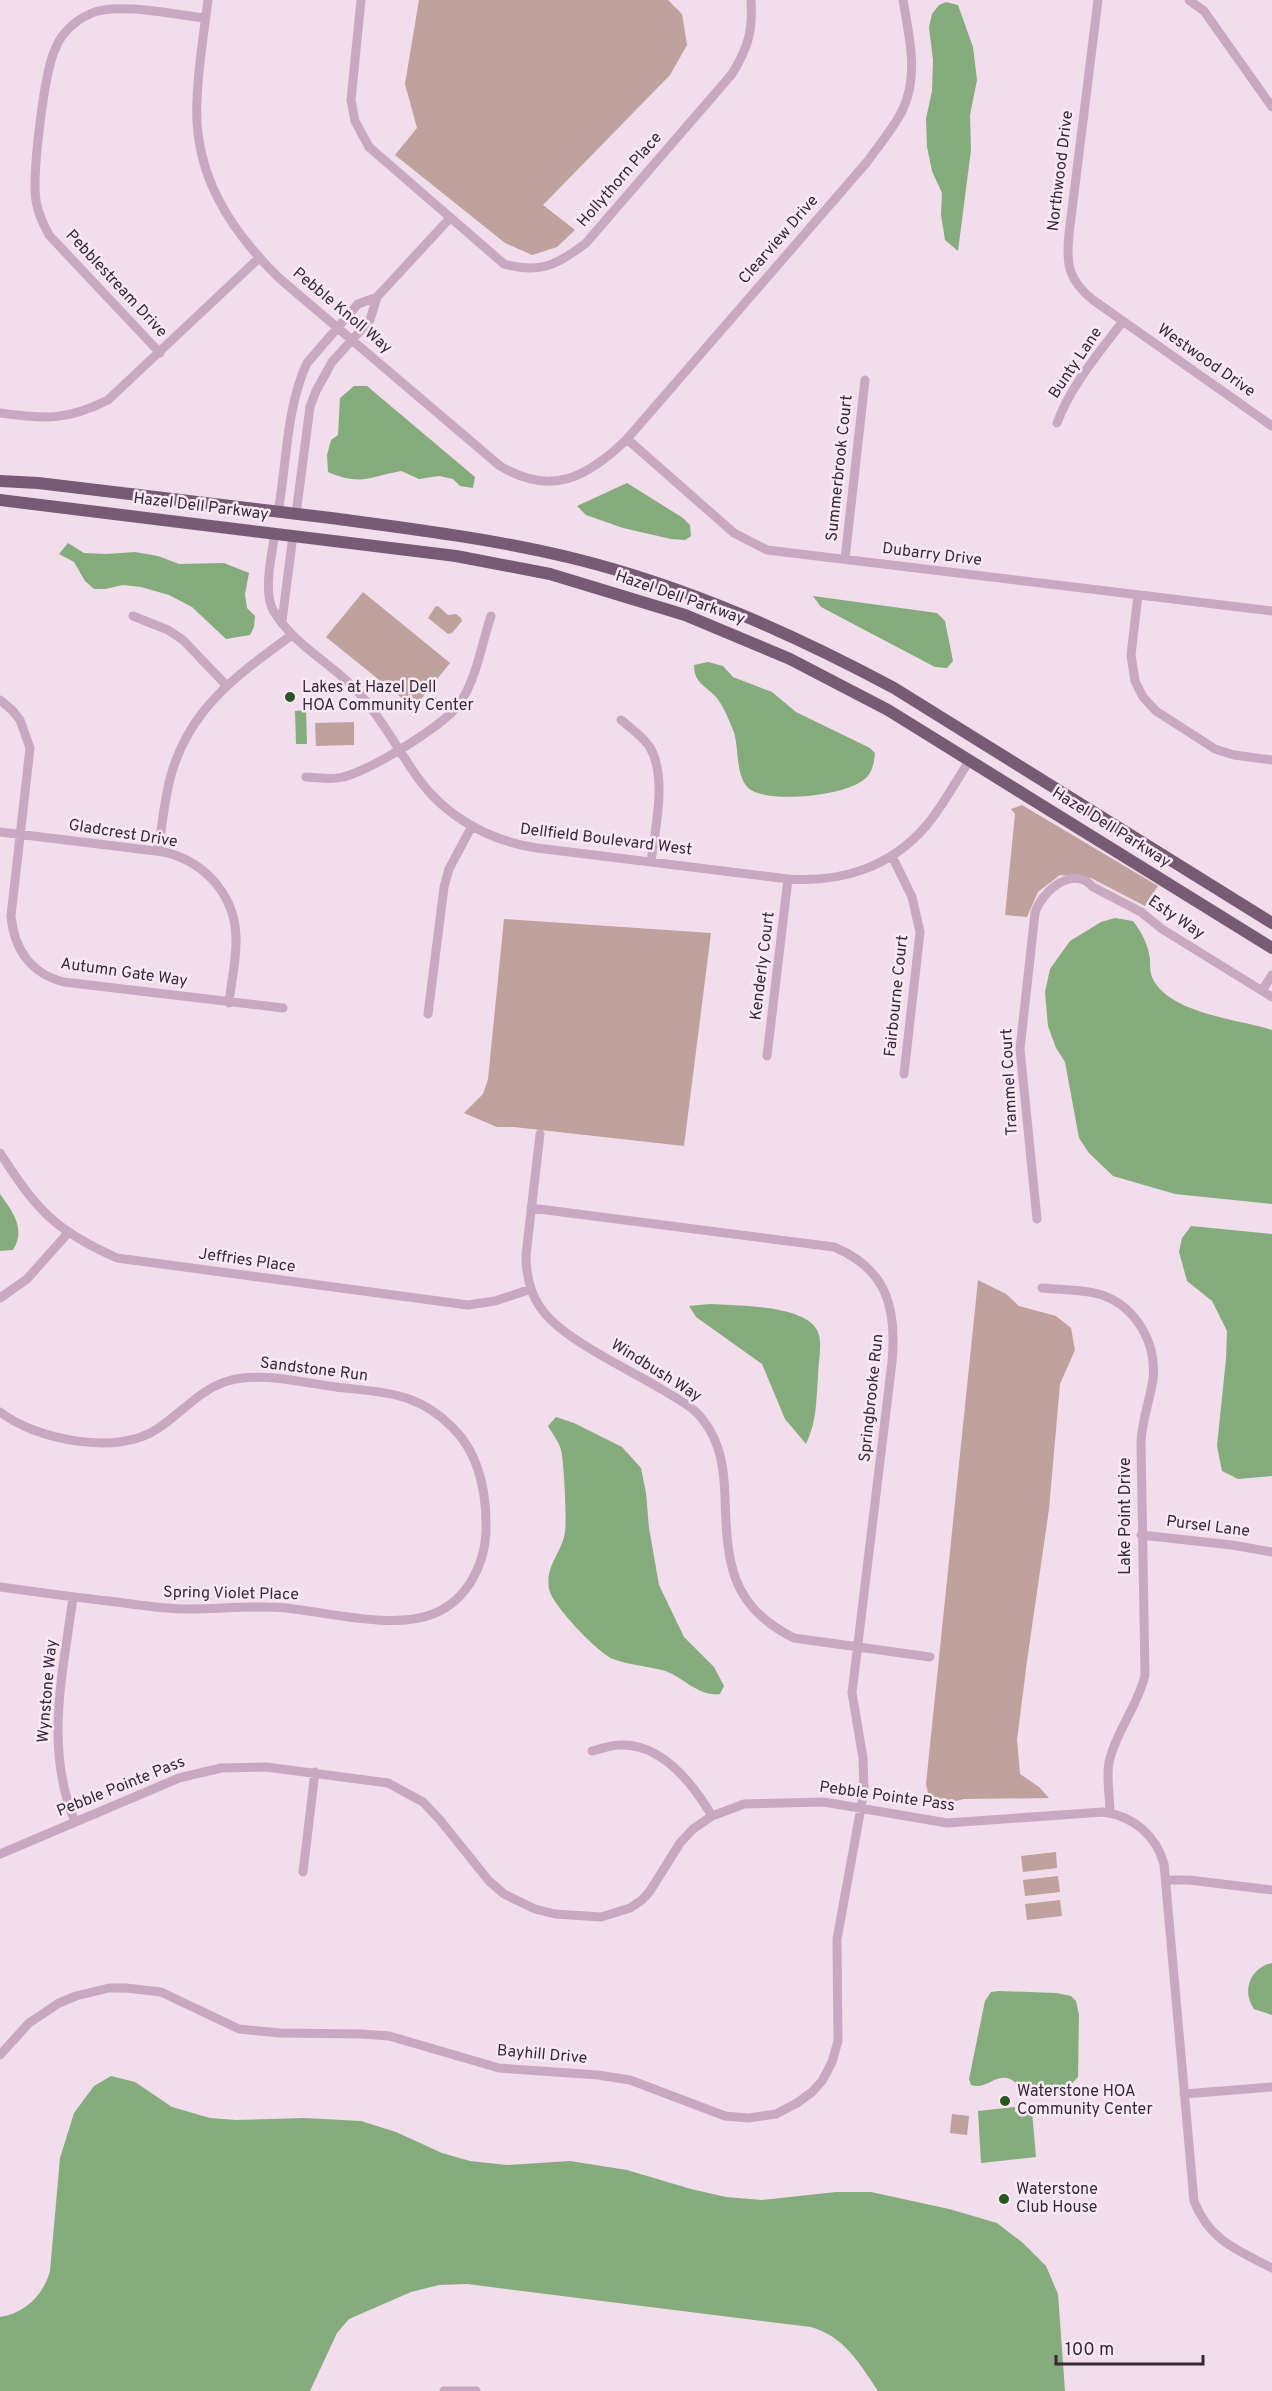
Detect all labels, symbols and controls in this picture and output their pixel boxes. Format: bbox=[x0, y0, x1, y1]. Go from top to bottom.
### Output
street label: Northwood Drive bbox=[1044, 109, 1078, 233]
street label: Hollythorn Place bbox=[573, 128, 667, 232]
street label: Clearview Drive bbox=[735, 191, 823, 289]
street label: Pebblestream Drive bbox=[61, 226, 171, 342]
street label: Pebble Knoll Way bbox=[288, 264, 396, 358]
street label: Westwood Drive bbox=[1153, 320, 1259, 402]
street label: Bunty Lane bbox=[1045, 324, 1107, 402]
street label: Summerbrook Court bbox=[822, 394, 858, 542]
street label: Hazel Dell Parkway bbox=[132, 489, 270, 525]
street label: Dubarry Drive bbox=[881, 539, 983, 571]
street label: Hazel Dell Parkway bbox=[612, 566, 748, 630]
place label: Lakes at Hazel Dell HOA Community Center bbox=[302, 678, 474, 716]
marker: Lakes at Hazel Dell HOA Community Center bbox=[283, 690, 297, 704]
street label: Hazel Dell Parkway bbox=[1048, 783, 1174, 873]
street label: Gladcrest Drive bbox=[67, 816, 179, 852]
street label: Dellfield Boulevard West bbox=[519, 820, 693, 860]
street label: Esty Way bbox=[1144, 892, 1208, 944]
street label: Kenderly Court bbox=[746, 910, 780, 1022]
street label: Fairbourne Court bbox=[881, 934, 913, 1058]
street label: Autumn Gate Way bbox=[59, 954, 189, 992]
street label: Trammel Court bbox=[997, 1028, 1023, 1136]
street label: Jeffries Place bbox=[197, 1244, 297, 1278]
street label: Springbrooke Run bbox=[855, 1333, 889, 1463]
street label: Windbush Way bbox=[607, 1335, 705, 1407]
street label: Sandstone Run bbox=[259, 1353, 369, 1387]
street label: Lake Point Drive bbox=[1116, 1457, 1136, 1575]
street label: Pursel Lane bbox=[1165, 1512, 1251, 1542]
street label: Spring Violet Place bbox=[163, 1583, 299, 1605]
street label: Wynstone Way bbox=[33, 1638, 63, 1744]
street label: Pebble Pointe Pass bbox=[54, 1752, 188, 1822]
street label: Pebble Pointe Pass bbox=[818, 1778, 956, 1816]
street label: Bayhill Drive bbox=[496, 2041, 588, 2069]
place label: Waterstone HOA Community Center bbox=[1017, 2082, 1153, 2120]
marker: Waterstone HOA Community Center bbox=[998, 2094, 1012, 2108]
place label: Waterstone Club House bbox=[1016, 2180, 1098, 2218]
marker: Waterstone Club House bbox=[997, 2192, 1011, 2206]
scale bar bbox=[1056, 2328, 1203, 2366]
text: 100 m bbox=[1065, 2339, 1114, 2362]

